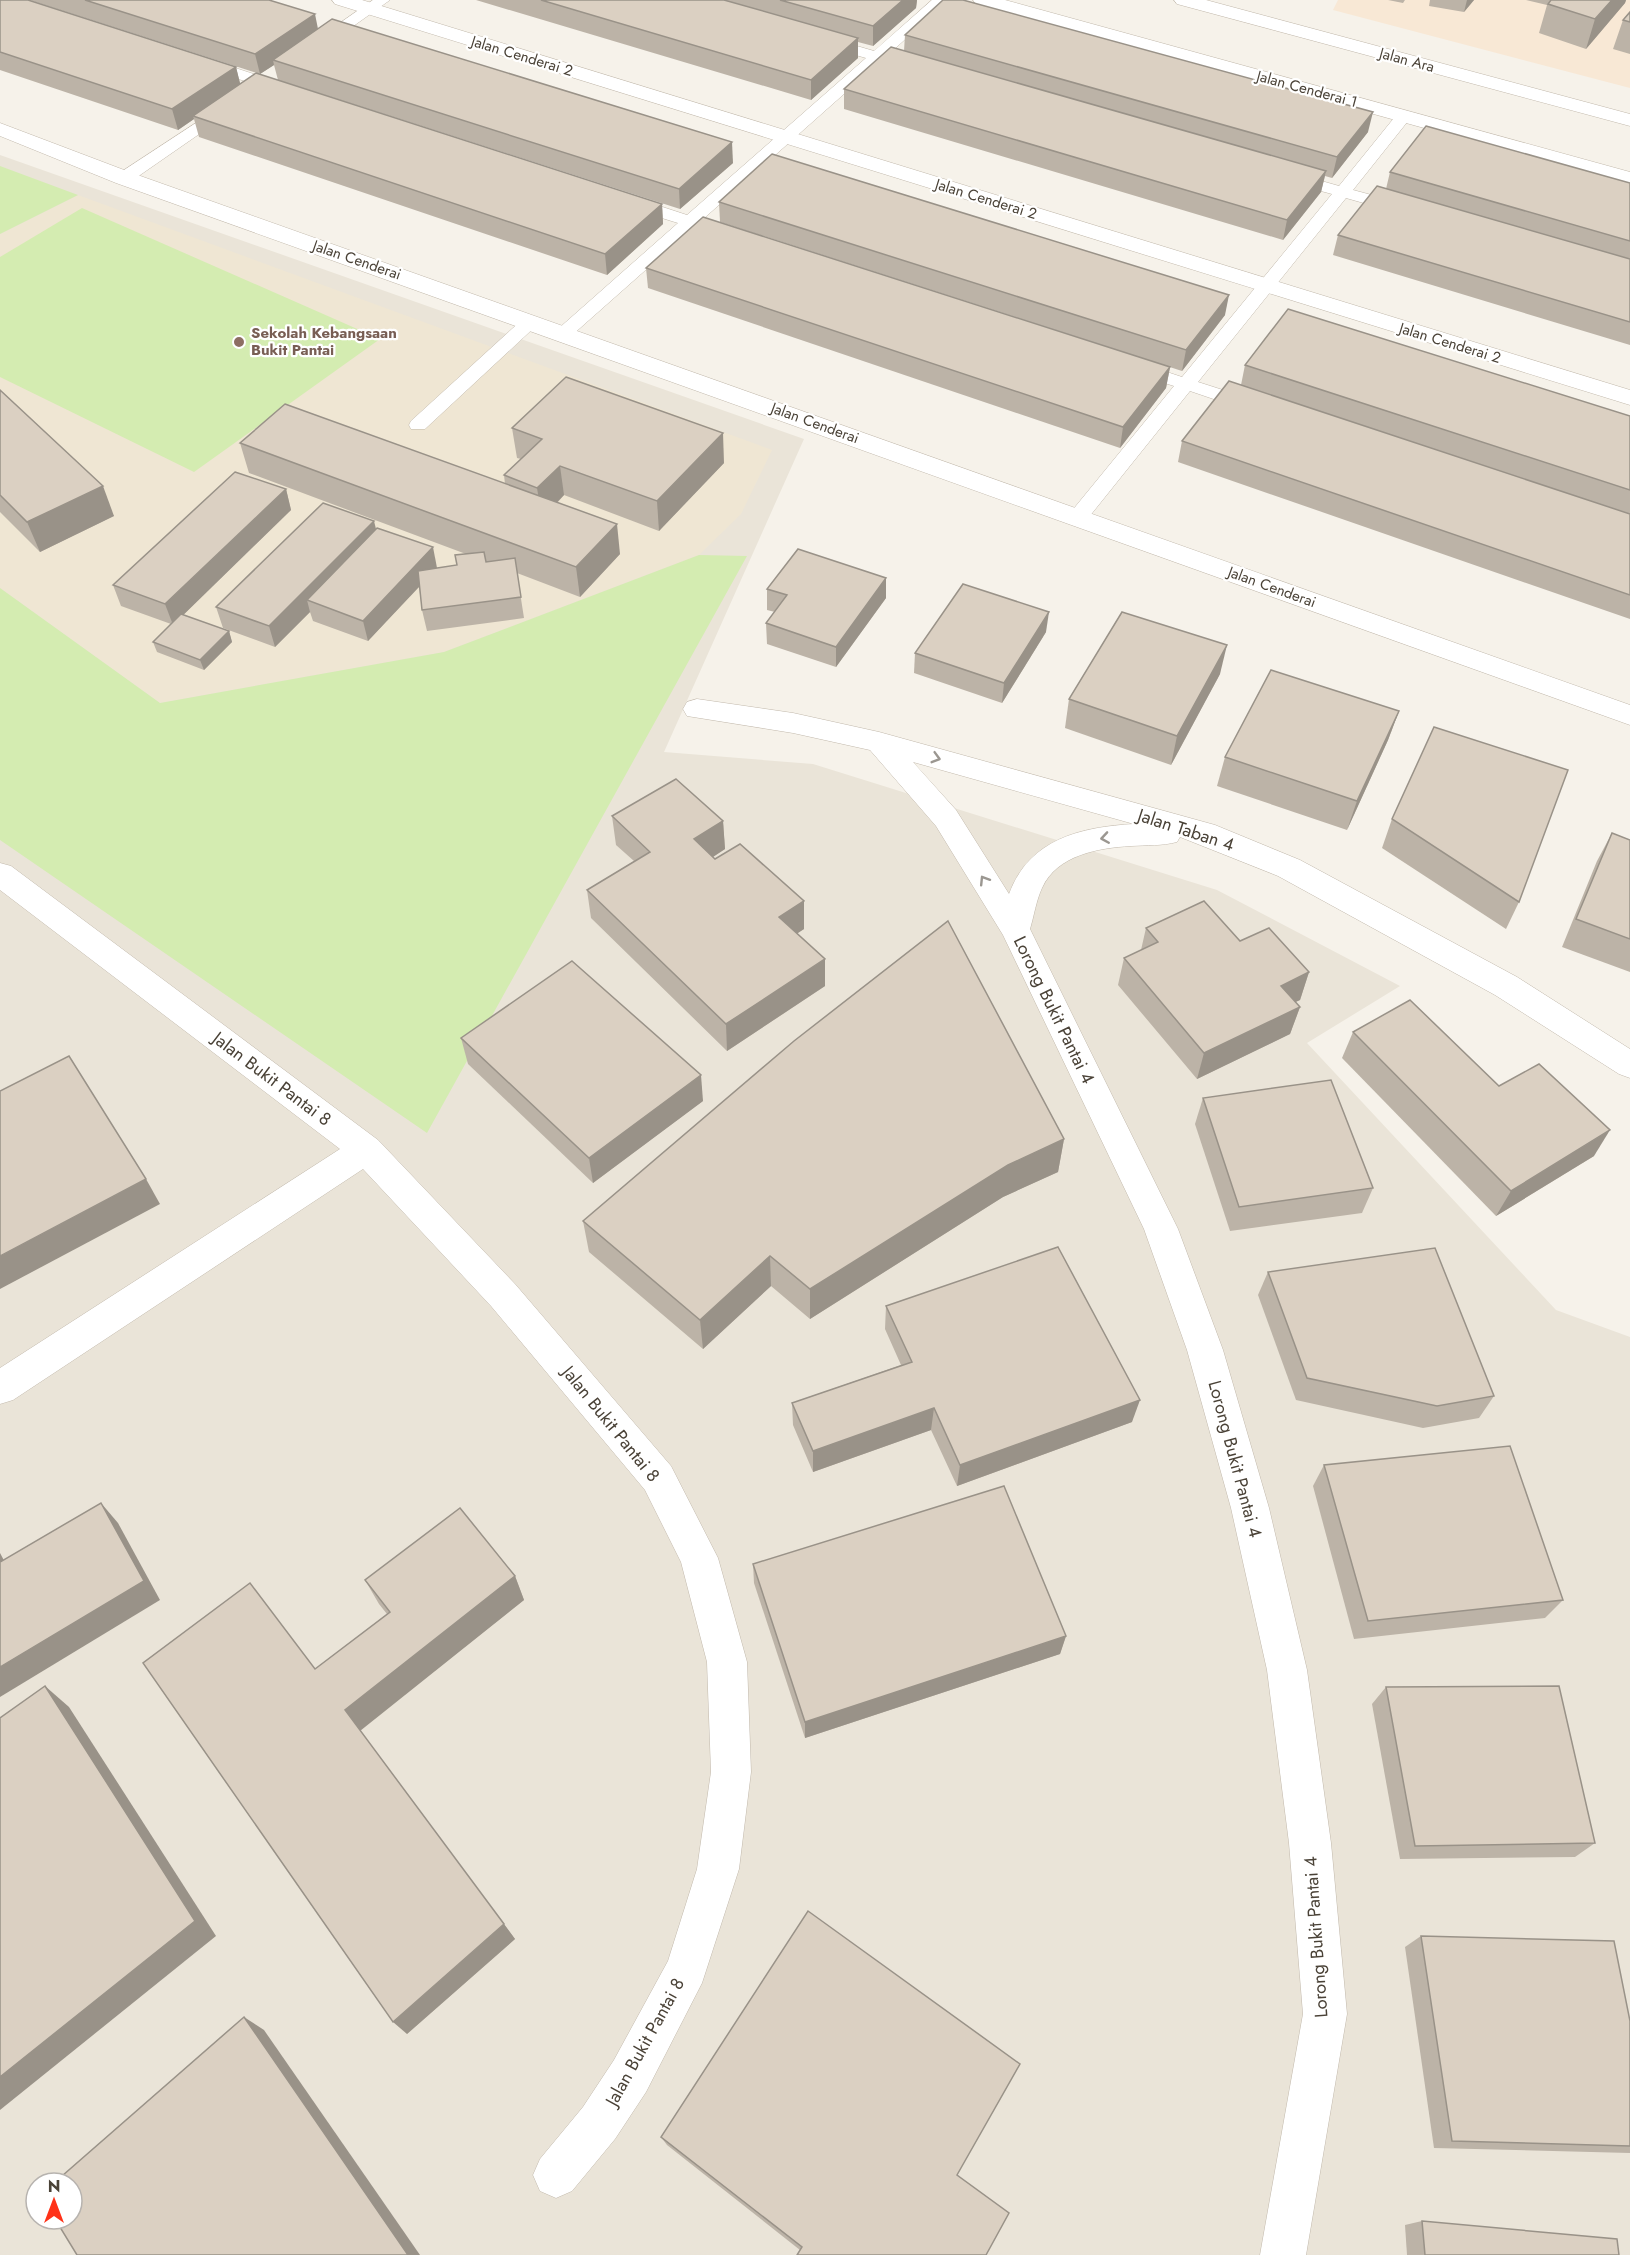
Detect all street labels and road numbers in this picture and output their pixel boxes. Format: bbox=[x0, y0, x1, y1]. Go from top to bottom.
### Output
street label: Jalan Cenderai 2 bbox=[467, 30, 576, 82]
street label: Jalan Ara bbox=[1375, 42, 1437, 78]
street label: Jalan Cenderai 1 bbox=[1252, 64, 1360, 113]
street label: Jalan Cenderai 2 bbox=[931, 173, 1040, 225]
street label: Jalan Cenderai bbox=[308, 234, 404, 285]
street label: Jalan Cenderai 2 bbox=[1395, 317, 1504, 369]
street label: Jalan Cenderai bbox=[766, 396, 862, 449]
street label: Jalan Cenderai bbox=[1223, 560, 1319, 613]
street label: Jalan Taban 4 bbox=[1132, 802, 1238, 858]
street label: Lorong Bukit Pantai 4 bbox=[1007, 932, 1101, 1088]
street label: Jalan Bukit Pantai 8 bbox=[206, 1024, 337, 1132]
street label: Jalan Bukit Pantai 8 bbox=[555, 1359, 666, 1488]
street label: Lorong Bukit Pantai 4 bbox=[1202, 1378, 1268, 1540]
street label: Lorong Bukit Pantai 4 bbox=[1297, 1856, 1335, 2018]
street label: Jalan Bukit Pantai 8 bbox=[598, 1973, 691, 2112]

